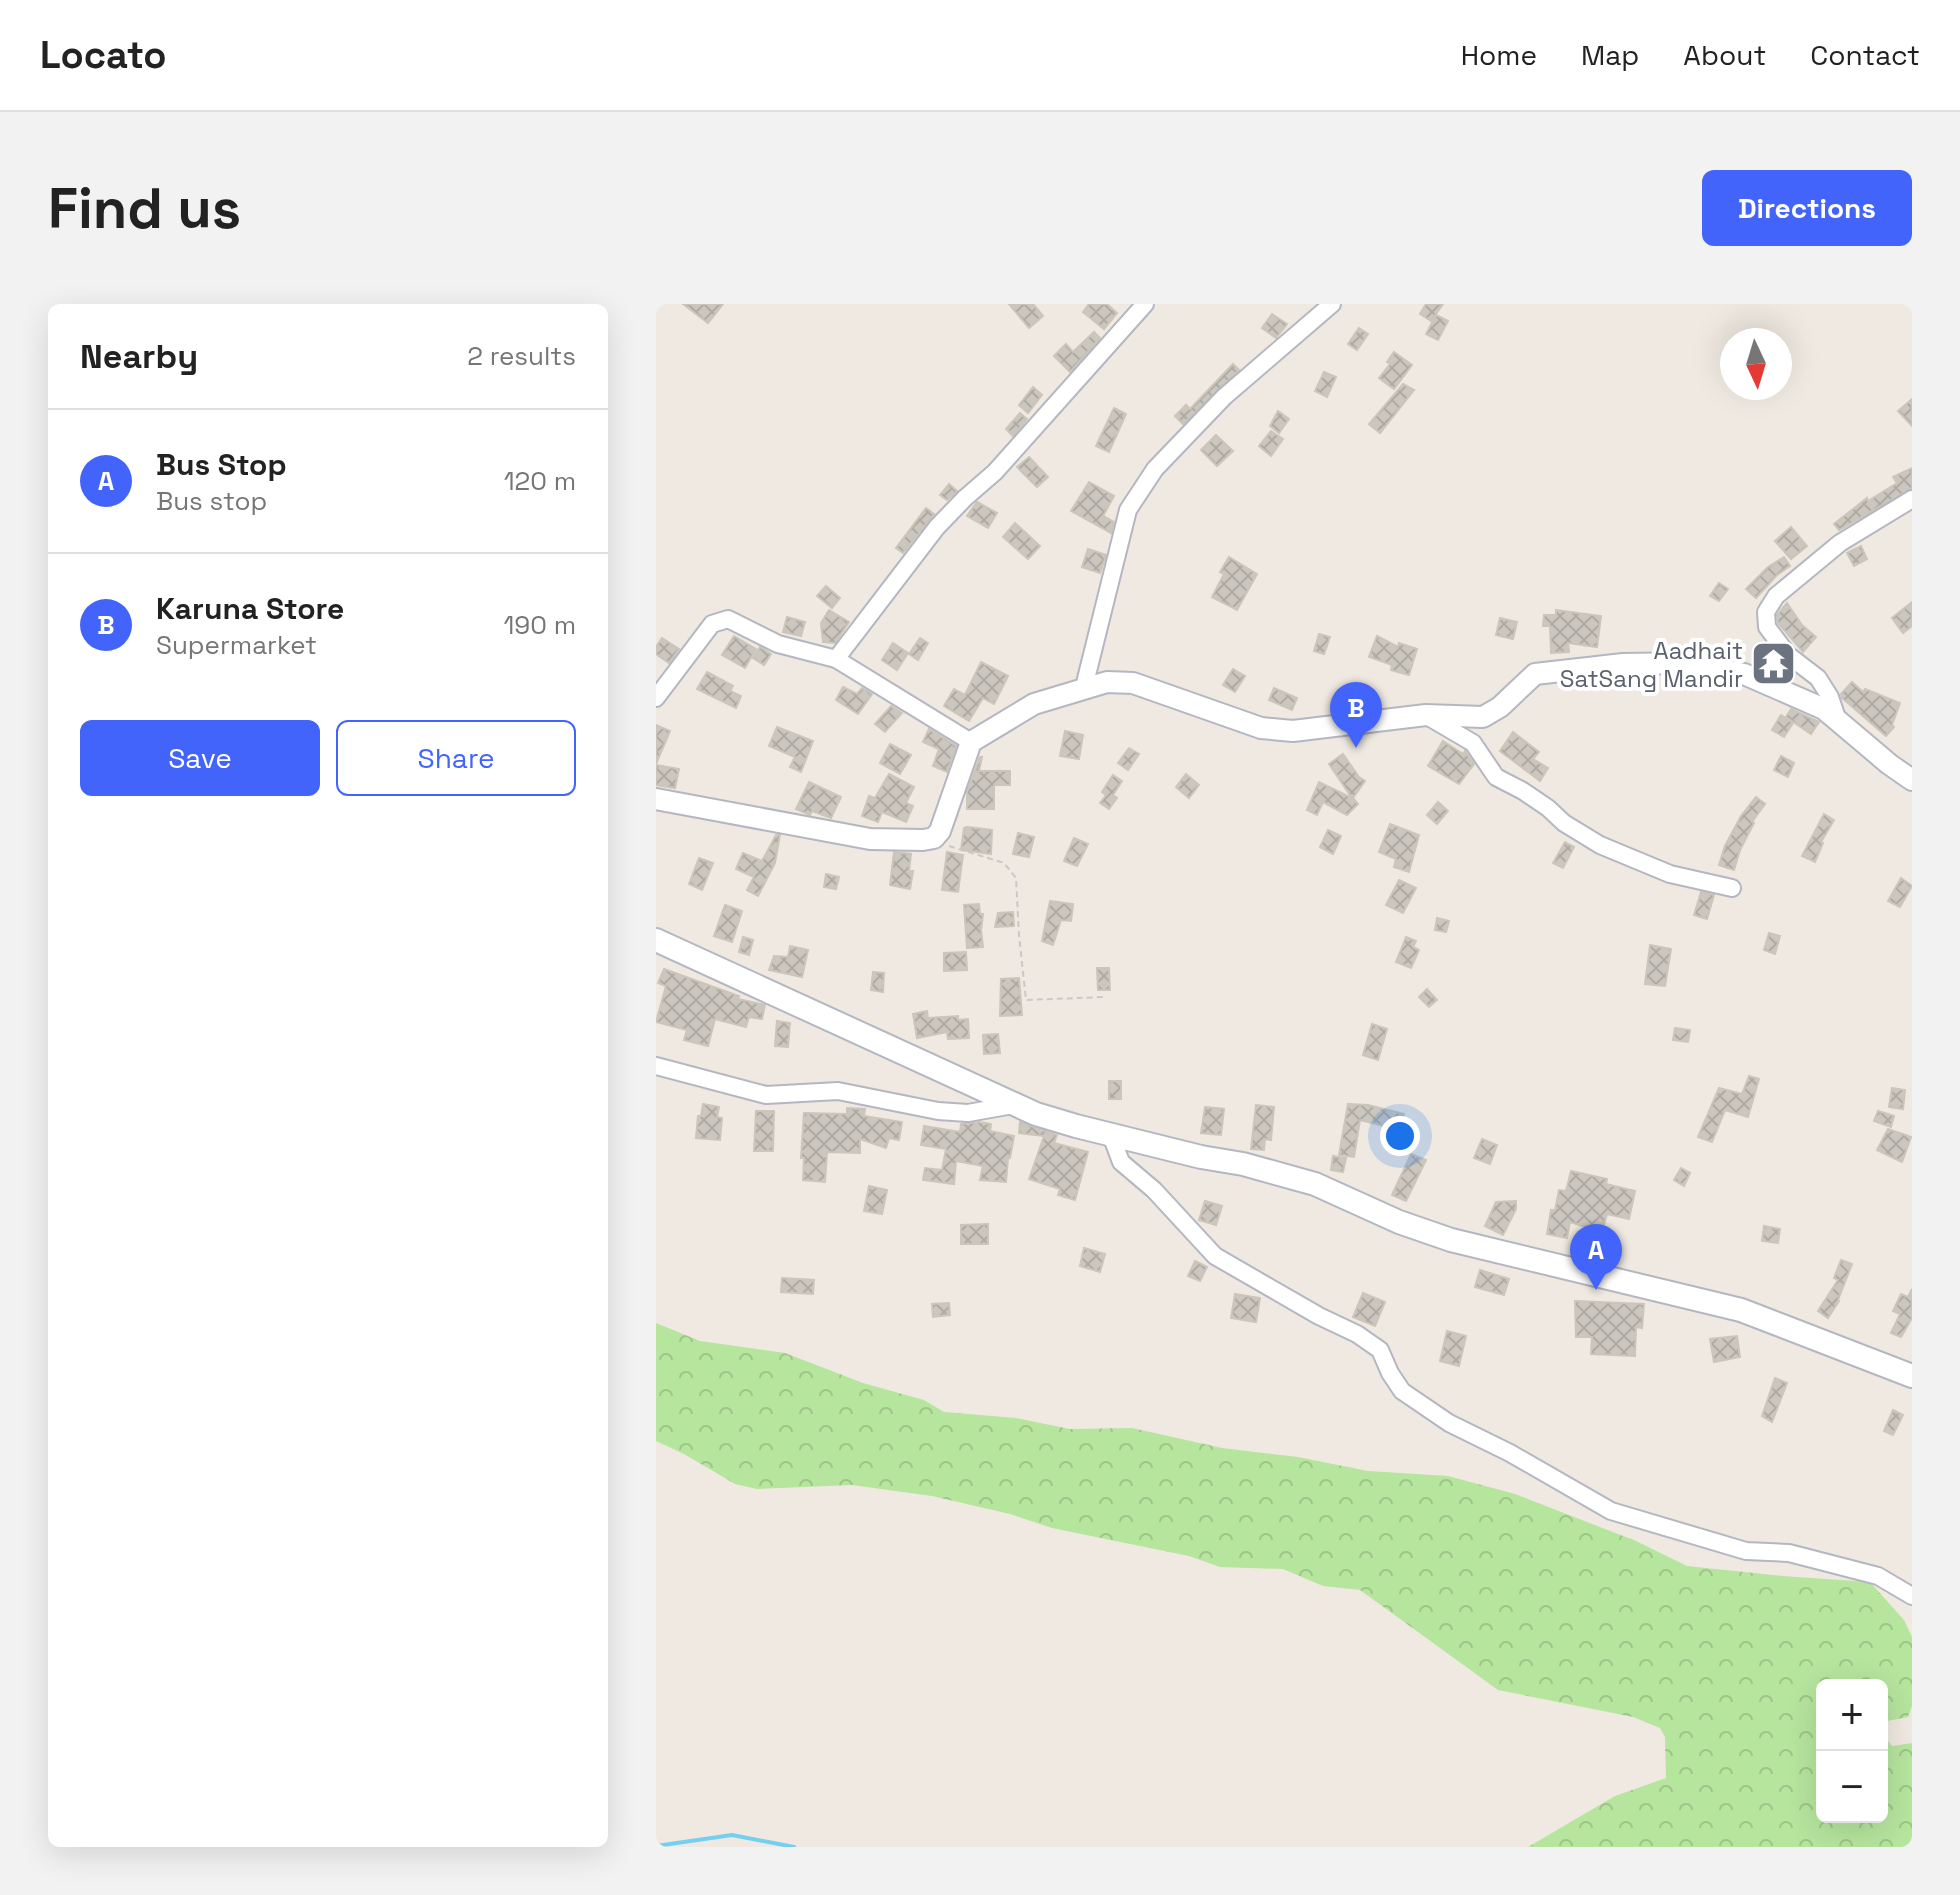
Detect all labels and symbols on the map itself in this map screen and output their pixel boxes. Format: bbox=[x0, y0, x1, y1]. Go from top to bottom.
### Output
north arrow bbox=[1720, 328, 1792, 400]
place label: Aadhait SatSang Mandir bbox=[1560, 635, 1743, 694]
temple icon: Aadhait SatSang Mandir bbox=[1750, 640, 1798, 688]
pin: B bbox=[1330, 682, 1382, 748]
your location bbox=[1380, 1116, 1420, 1156]
pin: A bbox=[1570, 1224, 1622, 1290]

